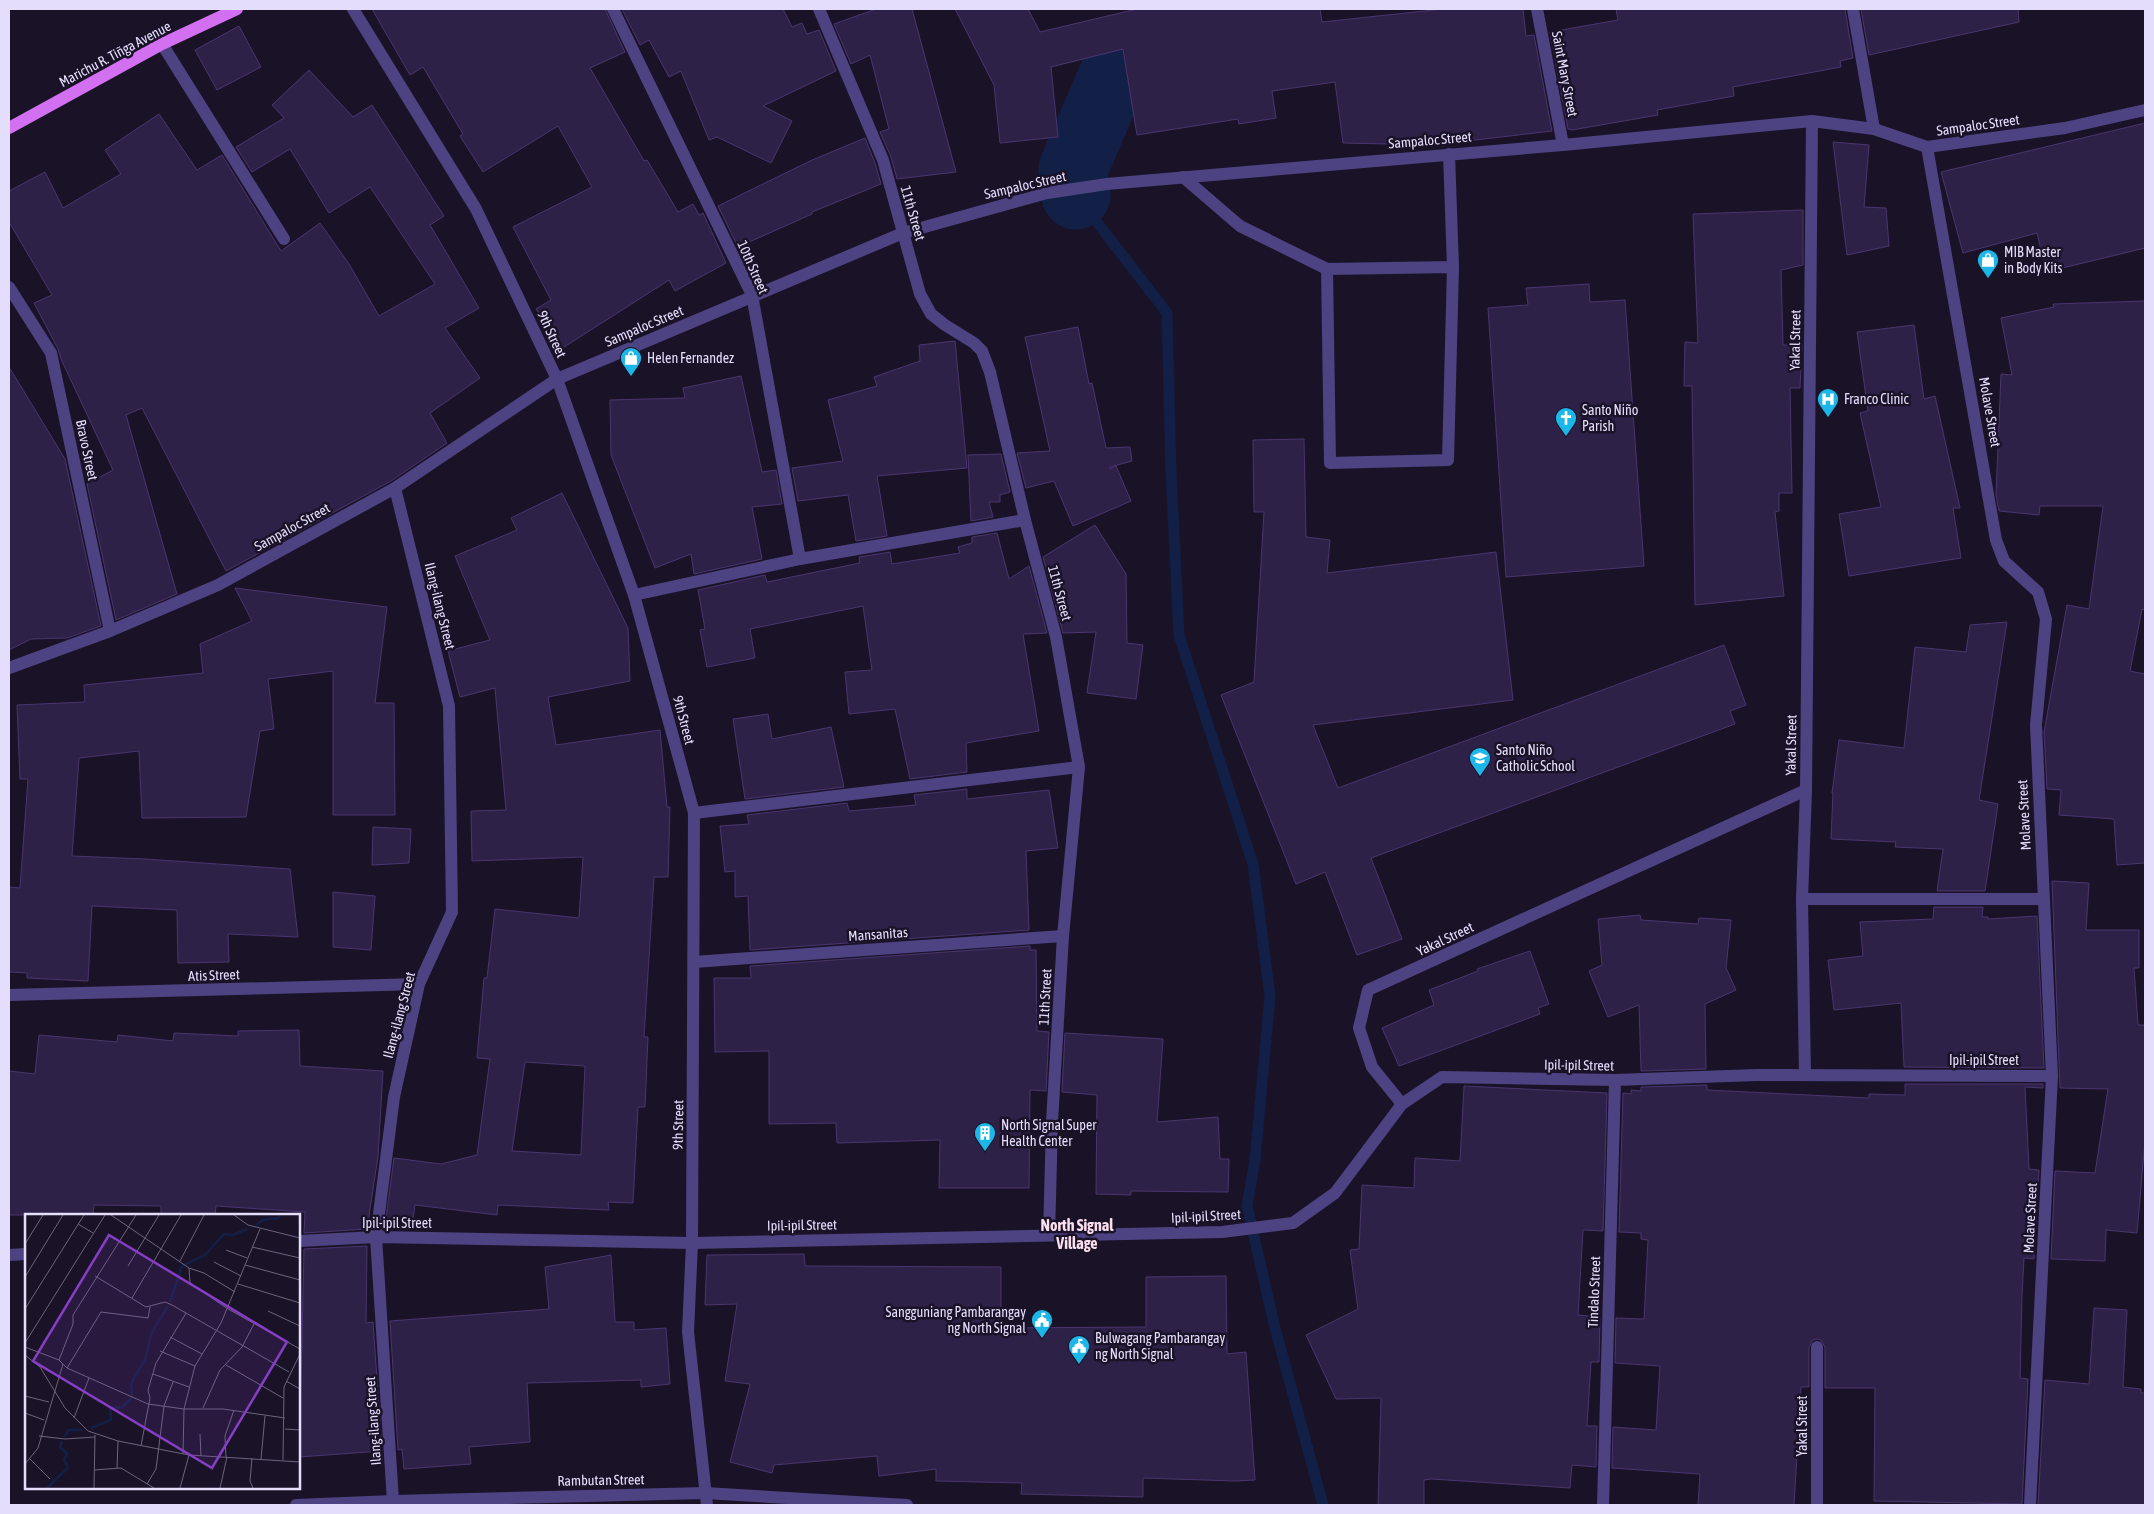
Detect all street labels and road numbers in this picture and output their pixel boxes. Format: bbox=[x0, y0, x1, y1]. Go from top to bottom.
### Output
street label: Marichu R. Tiñga Avenue bbox=[56, 18, 174, 90]
street label: Saint Mary Street bbox=[1549, 30, 1581, 118]
street label: Sampaloc Street bbox=[1935, 111, 2021, 139]
street label: Sampaloc Street bbox=[1388, 128, 1472, 152]
street label: Sampaloc Street bbox=[982, 168, 1068, 202]
street label: 11th Street bbox=[898, 184, 928, 242]
street label: 10th Street bbox=[734, 238, 772, 296]
street label: Sampaloc Street bbox=[602, 302, 686, 350]
street label: 9th Street bbox=[534, 308, 570, 360]
street label: Yakal Street bbox=[1786, 309, 1804, 371]
street label: Molave Street bbox=[1976, 376, 2004, 448]
street label: Bravo Street bbox=[73, 418, 101, 482]
street label: Sampaloc Street bbox=[252, 500, 332, 554]
street label: Ilang-ilang Street bbox=[421, 561, 459, 651]
street label: 11th Street bbox=[1045, 564, 1075, 622]
street label: 9th Street bbox=[670, 694, 698, 746]
street label: Yakal Street bbox=[1782, 714, 1800, 776]
street label: Molave Street bbox=[2014, 779, 2034, 851]
street label: Yakal Street bbox=[1414, 919, 1476, 959]
street label: Mansanitas bbox=[848, 924, 908, 944]
street label: Atis Street bbox=[188, 966, 240, 984]
street label: 11th Street bbox=[1036, 968, 1054, 1026]
street label: Ilang-ilang Street bbox=[380, 970, 418, 1060]
street label: Ipil-ipil Street bbox=[1949, 1052, 2019, 1068]
street label: Ipil-ipil Street bbox=[1544, 1056, 1614, 1074]
street label: 9th Street bbox=[670, 1100, 686, 1150]
street label: Molave Street bbox=[2020, 1182, 2040, 1254]
street label: Ipil-ipil Street bbox=[1171, 1206, 1241, 1226]
street label: Ipil-ipil Street bbox=[362, 1215, 432, 1231]
street label: Ipil-ipil Street bbox=[767, 1216, 837, 1234]
street label: Tindalo Street bbox=[1585, 1256, 1603, 1328]
street label: Ilang-ilang Street bbox=[362, 1376, 384, 1466]
street label: Yakal Street bbox=[1794, 1396, 1810, 1456]
street label: Rambutan Street bbox=[557, 1471, 645, 1489]

